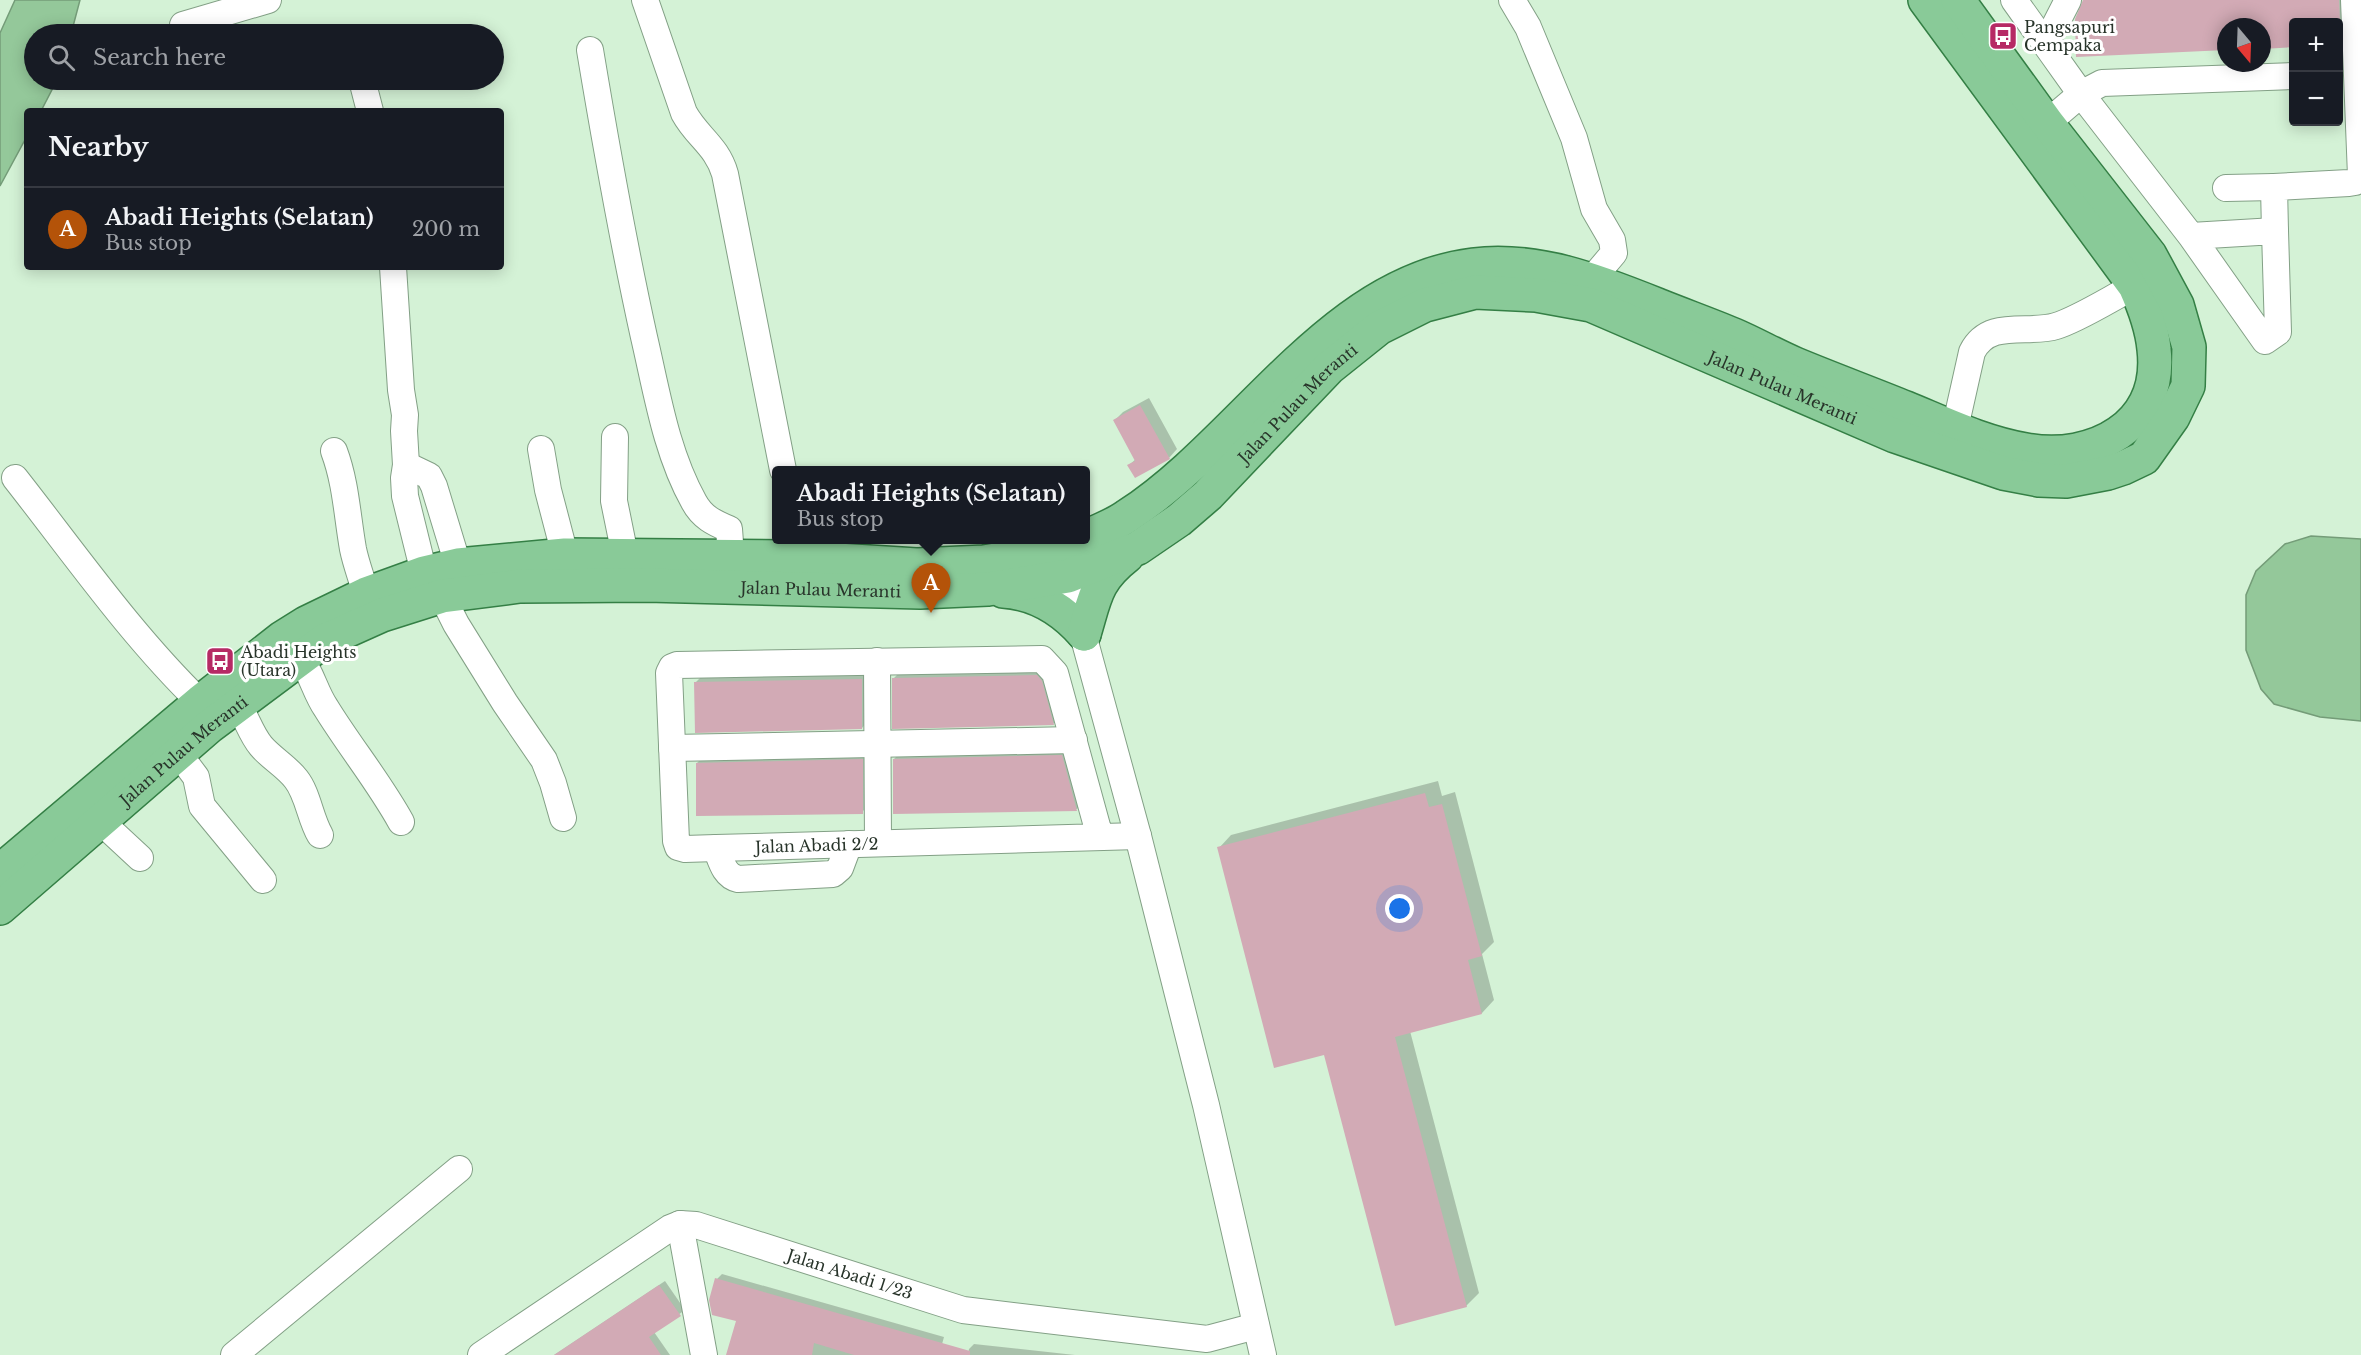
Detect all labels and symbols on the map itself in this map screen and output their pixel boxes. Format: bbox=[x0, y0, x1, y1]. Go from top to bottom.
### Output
place label: Pangsapuri Cempaka bbox=[2024, 17, 2116, 55]
north arrow bbox=[2217, 18, 2271, 72]
bus stop icon: Pangsapuri Cempaka bbox=[1987, 20, 2019, 52]
street label: Jalan Pulau Meranti bbox=[1232, 339, 1362, 469]
street label: Jalan Pulau Meranti bbox=[1703, 346, 1861, 429]
pin: A bbox=[912, 564, 950, 613]
street label: Jalan Pulau Meranti bbox=[738, 577, 902, 602]
place label: Abadi Heights (Utara) bbox=[240, 642, 356, 680]
bus stop icon: Abadi Heights (Utara) bbox=[204, 645, 236, 677]
street label: Jalan Pulau Meranti bbox=[114, 691, 252, 811]
street label: Jalan Abadi 2/2 bbox=[753, 833, 879, 857]
your location bbox=[1385, 894, 1414, 923]
street label: Jalan Abadi 1/23 bbox=[783, 1244, 915, 1303]

